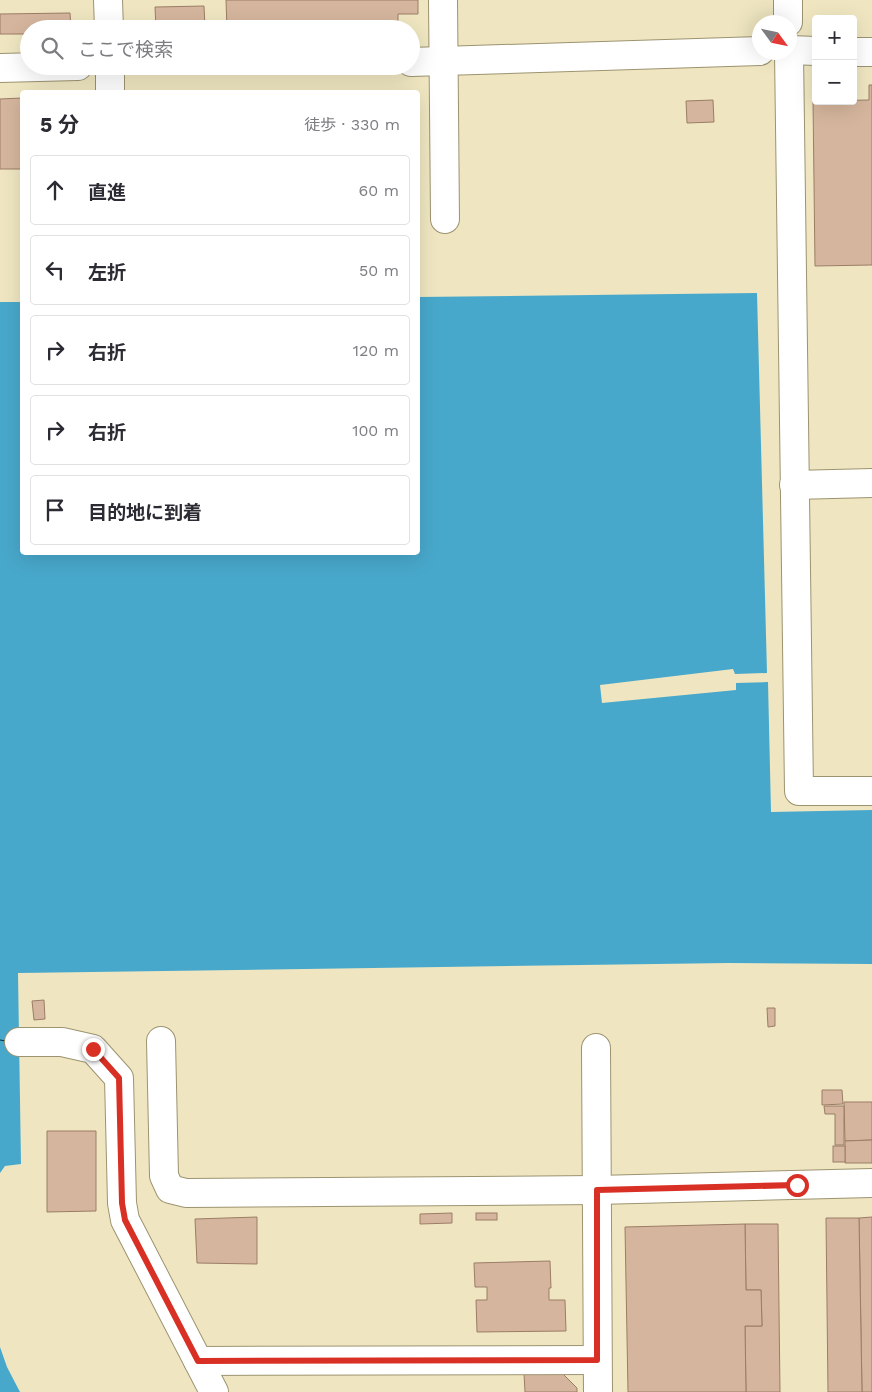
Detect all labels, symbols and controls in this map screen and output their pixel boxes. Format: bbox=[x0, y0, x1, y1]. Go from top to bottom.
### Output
north arrow bbox=[752, 15, 797, 60]
map controls bbox=[812, 15, 857, 105]
button: + bbox=[812, 15, 857, 60]
search box bbox=[20, 20, 420, 75]
icon: search bbox=[38, 34, 66, 62]
text: ここで検索 bbox=[78, 38, 173, 61]
button: − bbox=[812, 60, 857, 105]
text: 5 分 bbox=[40, 112, 79, 137]
text: 徒歩 · 330 m bbox=[304, 115, 400, 134]
icon: ahead bbox=[41, 176, 69, 204]
text: 直進 bbox=[88, 181, 126, 204]
text: 60 m bbox=[359, 181, 399, 200]
icon: left bbox=[41, 256, 69, 284]
text: 左折 bbox=[88, 261, 126, 284]
text: 50 m bbox=[359, 261, 399, 280]
icon: right bbox=[41, 336, 69, 364]
text: 右折 bbox=[88, 341, 126, 364]
text: 120 m bbox=[353, 341, 399, 360]
icon: right bbox=[41, 416, 69, 444]
text: 右折 bbox=[88, 421, 126, 444]
text: 100 m bbox=[352, 421, 399, 440]
icon: arrive bbox=[41, 496, 69, 524]
text: 目的地に到着 bbox=[88, 501, 202, 524]
route end bbox=[82, 1038, 105, 1061]
route start bbox=[786, 1174, 809, 1197]

